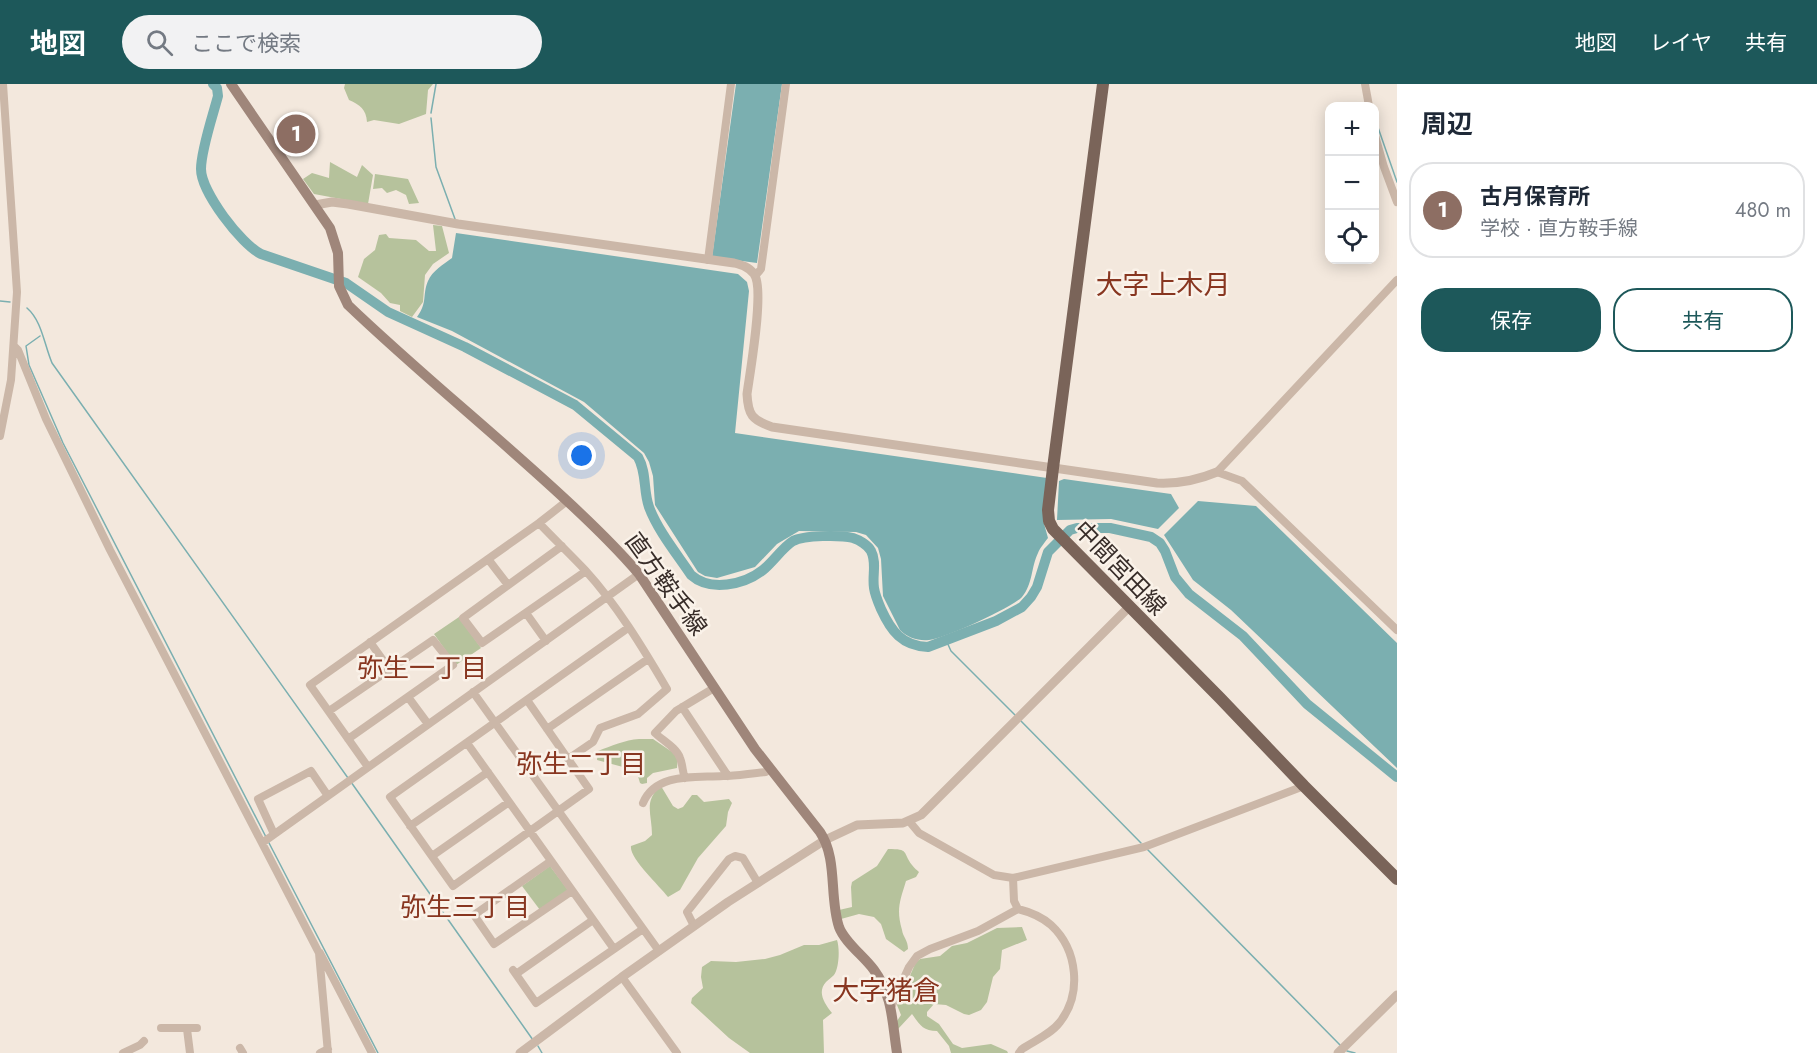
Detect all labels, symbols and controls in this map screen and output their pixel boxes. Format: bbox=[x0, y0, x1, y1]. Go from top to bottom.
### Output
search box bbox=[122, 15, 542, 69]
text: 地図 bbox=[30, 23, 86, 64]
icon: search bbox=[143, 26, 176, 59]
text: ここで検索 bbox=[191, 27, 301, 59]
text: 地図 bbox=[1575, 28, 1617, 58]
text: レイヤ bbox=[1650, 28, 1712, 58]
text: 共有 bbox=[1745, 28, 1787, 58]
map controls bbox=[1325, 102, 1379, 264]
button: + bbox=[1325, 102, 1379, 156]
text: 周辺 bbox=[1421, 105, 1473, 143]
pin: 1 bbox=[276, 112, 316, 156]
button: − bbox=[1325, 156, 1379, 210]
text: 古月保育所 bbox=[1480, 180, 1590, 212]
text: 1 bbox=[1437, 196, 1448, 225]
text: 480 m bbox=[1735, 196, 1791, 225]
button: locate bbox=[1325, 210, 1379, 264]
text: 学校 · 直方鞍手線 bbox=[1480, 214, 1638, 243]
district label: 大字上木月 bbox=[1096, 265, 1231, 304]
button: 保存 bbox=[1421, 288, 1601, 352]
button: 共有 bbox=[1613, 288, 1793, 352]
your location bbox=[567, 441, 596, 470]
street label: 中間宮田線 bbox=[1066, 512, 1175, 623]
street label: 直方鞍手線 bbox=[617, 525, 716, 643]
district label: 弥生一丁目 bbox=[357, 649, 487, 687]
district label: 弥生二丁目 bbox=[516, 745, 646, 783]
district label: 弥生三丁目 bbox=[400, 888, 530, 926]
district label: 大字猪倉 bbox=[832, 971, 940, 1010]

